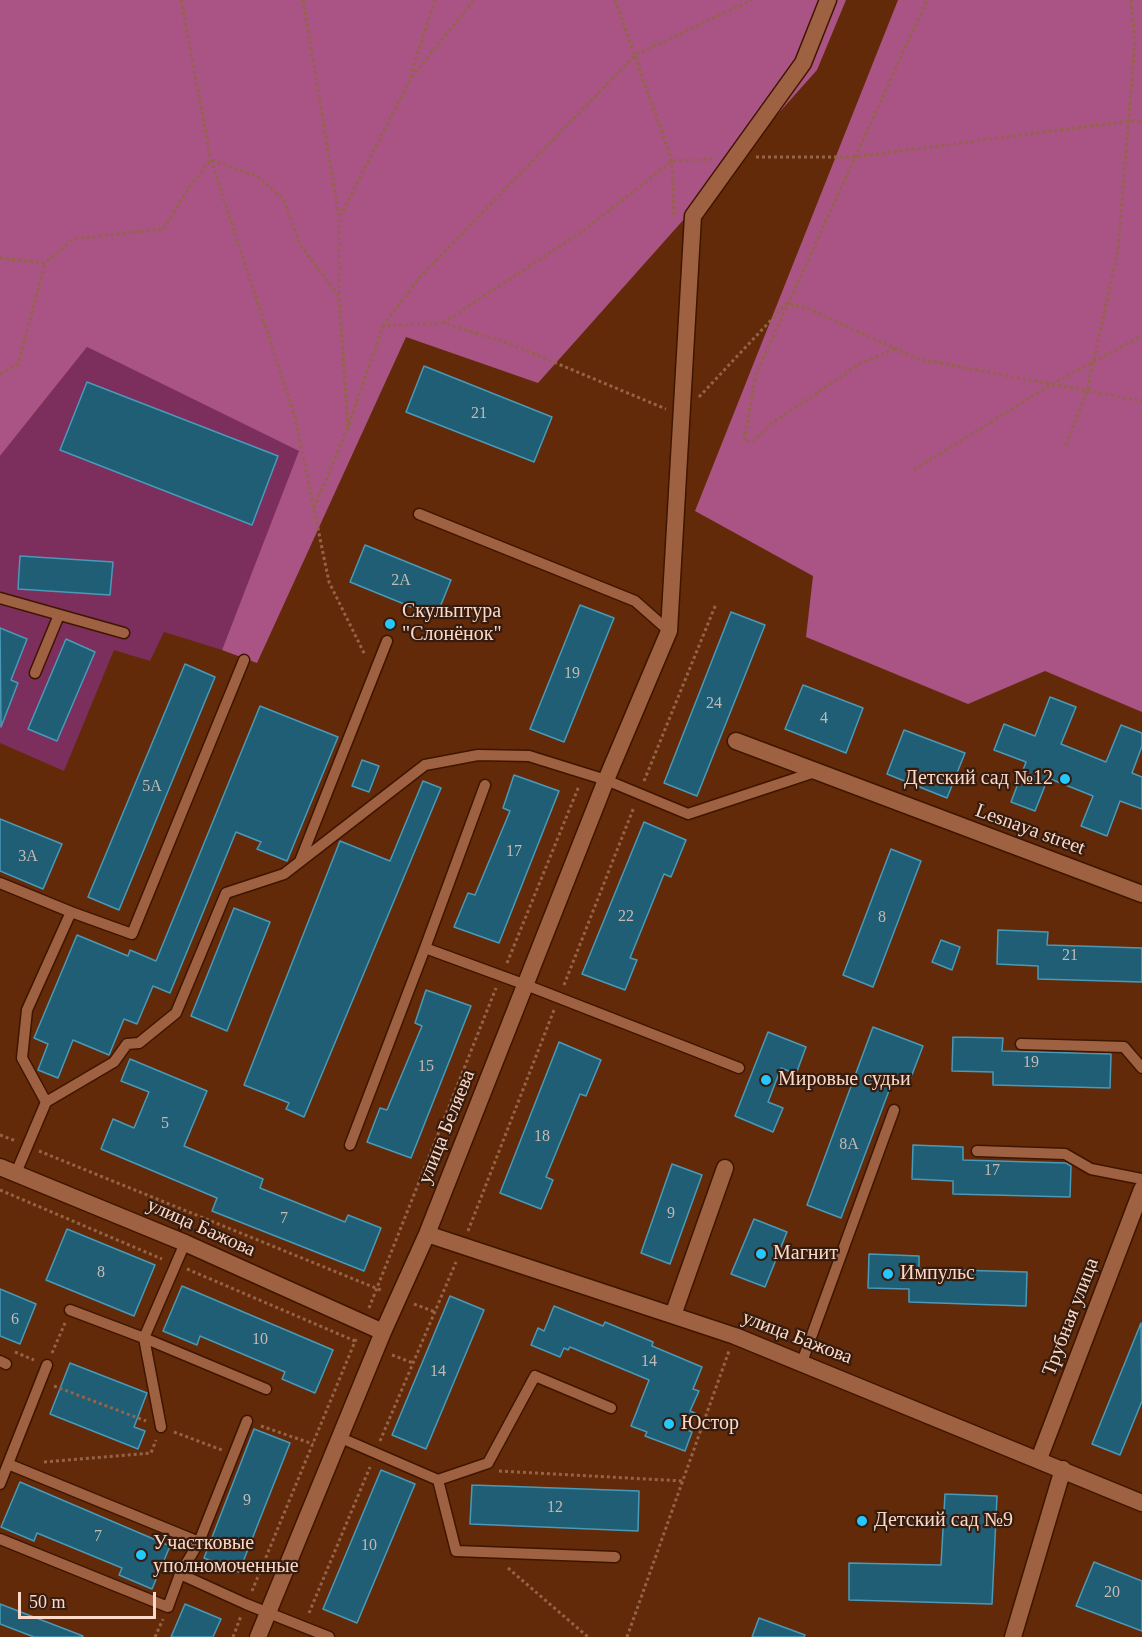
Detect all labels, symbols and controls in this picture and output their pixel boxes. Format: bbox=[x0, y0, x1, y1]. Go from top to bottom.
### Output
house number: 21 bbox=[471, 404, 487, 424]
house number: 2А bbox=[391, 571, 411, 591]
place label: Скульптура "Слонёнок" bbox=[402, 600, 502, 647]
marker: Скульптура "Слонёнок" bbox=[383, 617, 397, 631]
house number: 19 bbox=[564, 664, 580, 684]
house number: 24 bbox=[706, 694, 722, 714]
house number: 4 bbox=[820, 709, 828, 729]
place label: Детский сад №12 bbox=[904, 767, 1053, 791]
marker: Детский сад №12 bbox=[1058, 772, 1072, 786]
house number: 5А bbox=[142, 777, 162, 797]
street label: Lesnaya street bbox=[972, 799, 1088, 861]
house number: 17 bbox=[506, 842, 522, 862]
house number: 3А bbox=[18, 847, 38, 867]
house number: 22 bbox=[618, 907, 634, 927]
house number: 8 bbox=[878, 908, 886, 928]
house number: 21 bbox=[1062, 946, 1078, 966]
house number: 19 bbox=[1023, 1053, 1039, 1073]
house number: 15 bbox=[418, 1057, 434, 1077]
street label: улица Беляева bbox=[413, 1066, 481, 1188]
place label: Мировые судьи bbox=[778, 1068, 911, 1092]
marker: Мировые судьи bbox=[759, 1073, 773, 1087]
house number: 5 bbox=[161, 1114, 169, 1134]
house number: 18 bbox=[534, 1127, 550, 1147]
house number: 8А bbox=[839, 1135, 859, 1155]
house number: 17 bbox=[984, 1161, 1000, 1181]
street label: улица Бажова bbox=[143, 1193, 259, 1263]
house number: 9 bbox=[667, 1204, 675, 1224]
house number: 7 bbox=[280, 1209, 288, 1229]
place label: Магнит bbox=[773, 1242, 838, 1266]
marker: Магнит bbox=[754, 1247, 768, 1261]
street label: Трубная улица bbox=[1038, 1255, 1104, 1379]
place label: Импульс bbox=[900, 1262, 975, 1286]
house number: 8 bbox=[97, 1263, 105, 1283]
marker: Импульс bbox=[881, 1267, 895, 1281]
street label: улица Бажова bbox=[738, 1306, 856, 1370]
house number: 6 bbox=[11, 1310, 19, 1330]
house number: 10 bbox=[252, 1330, 268, 1350]
house number: 14 bbox=[641, 1352, 657, 1372]
house number: 14 bbox=[430, 1362, 446, 1382]
place label: Юстор bbox=[681, 1412, 739, 1436]
marker: Юстор bbox=[662, 1417, 676, 1431]
house number: 9 bbox=[243, 1491, 251, 1511]
house number: 12 bbox=[547, 1498, 563, 1518]
place label: Детский сад №9 bbox=[874, 1509, 1013, 1533]
marker: Детский сад №9 bbox=[855, 1514, 869, 1528]
house number: 7 bbox=[94, 1527, 102, 1547]
place label: Участковые уполномоченные bbox=[153, 1532, 299, 1579]
house number: 10 bbox=[361, 1536, 377, 1556]
marker: Участковые уполномоченные bbox=[134, 1548, 148, 1562]
scale bar bbox=[21, 1580, 159, 1618]
house number: 20 bbox=[1104, 1583, 1120, 1603]
text: 50 m bbox=[29, 1592, 66, 1612]

